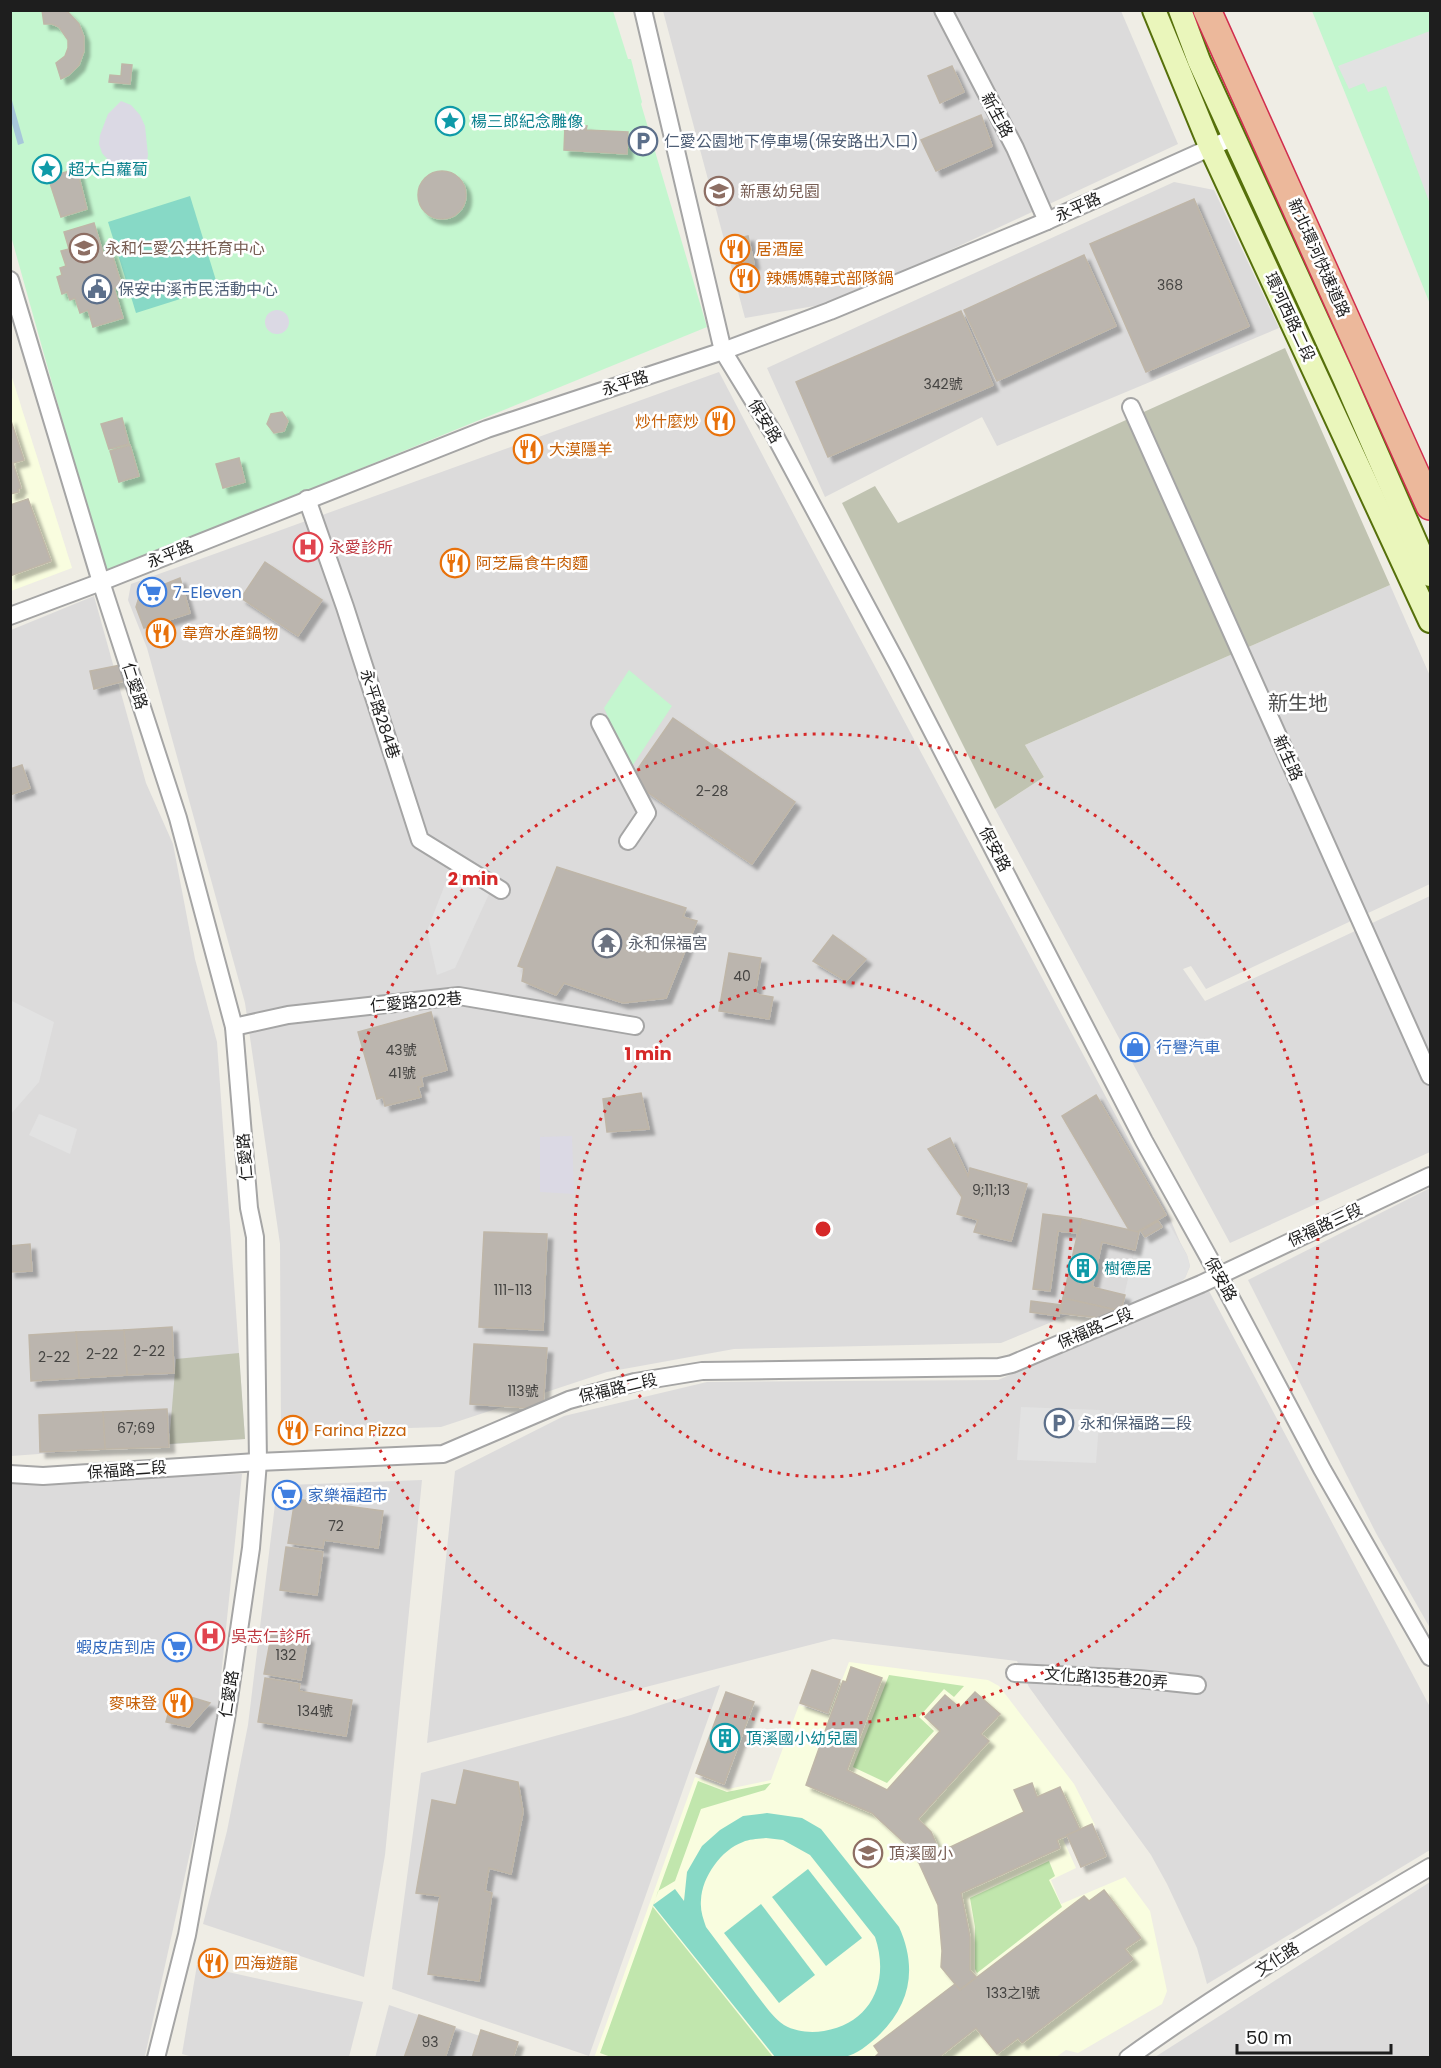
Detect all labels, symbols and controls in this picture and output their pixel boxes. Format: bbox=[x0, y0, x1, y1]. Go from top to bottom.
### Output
street label: 新生路 bbox=[976, 88, 1018, 142]
place icon: 楊三郎紀念雕像 bbox=[434, 105, 466, 137]
place label: 楊三郎紀念雕像 bbox=[471, 110, 583, 133]
parking icon: 仁愛公園地下停車場(保安路出入口) bbox=[627, 125, 659, 157]
place label: 仁愛公園地下停車場(保安路出入口) bbox=[664, 130, 919, 153]
place icon: 超大白蘿蔔 bbox=[31, 153, 63, 185]
place label: 超大白蘿蔔 bbox=[68, 158, 148, 181]
school or university icon: 新惠幼兒園 bbox=[703, 175, 735, 207]
place label: 新惠幼兒園 bbox=[740, 180, 820, 203]
street label: 永平路 bbox=[1051, 187, 1105, 227]
street label: 新北環河快速道路 bbox=[1282, 195, 1356, 321]
school or university icon: 永和仁愛公共托育中心 bbox=[68, 232, 100, 264]
restaurant icon: 居酒屋 bbox=[719, 233, 751, 265]
place label: 永和仁愛公共托育中心 bbox=[105, 237, 265, 260]
place label: 居酒屋 bbox=[756, 238, 804, 261]
restaurant icon: 辣媽媽韓式部隊鍋 bbox=[729, 262, 761, 294]
place label: 辣媽媽韓式部隊鍋 bbox=[766, 267, 894, 290]
street label: 環河西路二段 bbox=[1259, 269, 1321, 365]
public building icon: 保安中溪市民活動中心 bbox=[81, 273, 113, 305]
house number: 368 bbox=[1157, 275, 1183, 295]
place label: 保安中溪市民活動中心 bbox=[118, 278, 278, 301]
street label: 永平路 bbox=[599, 365, 651, 401]
house number: 342號 bbox=[923, 374, 963, 394]
street label: 保安路 bbox=[743, 394, 787, 448]
restaurant icon: 炒什麼炒 bbox=[704, 405, 736, 437]
place label: 炒什麼炒 bbox=[635, 410, 699, 433]
restaurant icon: 大漠隱羊 bbox=[512, 433, 544, 465]
place label: 大漠隱羊 bbox=[549, 438, 613, 461]
hospital icon: 永愛診所 bbox=[292, 531, 324, 563]
street label: 永平路 bbox=[143, 534, 197, 574]
place label: 永愛診所 bbox=[329, 536, 393, 559]
restaurant icon: 阿芝扁食牛肉麵 bbox=[439, 547, 471, 579]
place label: 阿芝扁食牛肉麵 bbox=[476, 552, 588, 575]
supermarket icon: 7-Eleven bbox=[136, 576, 168, 608]
place label: 7-Eleven bbox=[173, 581, 242, 604]
restaurant icon: 韋齊水產鍋物 bbox=[145, 617, 177, 649]
place label: 韋齊水產鍋物 bbox=[182, 622, 278, 645]
street label: 仁愛路 bbox=[117, 660, 153, 712]
street label: 永平路284巷 bbox=[355, 666, 405, 762]
district label: 新生地 bbox=[1268, 689, 1328, 717]
street label: 新生路 bbox=[1268, 731, 1308, 785]
house number: 2-28 bbox=[696, 781, 728, 801]
street label: 保安路 bbox=[974, 822, 1016, 876]
text: 2 min bbox=[448, 866, 498, 891]
temple icon: 永和保福宮 bbox=[591, 927, 623, 959]
place label: 永和保福宮 bbox=[628, 932, 708, 955]
house number: 40 bbox=[733, 966, 751, 986]
street label: 仁愛路202巷 bbox=[369, 987, 463, 1017]
shop icon: 行譽汽車 bbox=[1119, 1031, 1151, 1063]
place label: 行譽汽車 bbox=[1156, 1036, 1220, 1059]
house number: 43號 bbox=[385, 1040, 417, 1060]
text: 1 min bbox=[624, 1041, 672, 1066]
house number: 41號 bbox=[388, 1063, 416, 1083]
street label: 仁愛路 bbox=[231, 1132, 259, 1182]
house number: 9;11;13 bbox=[972, 1180, 1010, 1200]
street label: 保福路三段 bbox=[1284, 1198, 1366, 1252]
centre of rings bbox=[813, 1219, 833, 1239]
building icon: 樹德居 bbox=[1067, 1252, 1099, 1284]
street label: 保安路 bbox=[1199, 1252, 1243, 1306]
place label: 樹德居 bbox=[1104, 1257, 1152, 1280]
house number: 111-113 bbox=[494, 1280, 532, 1300]
street label: 保福路二段 bbox=[1054, 1302, 1136, 1354]
house number: 2-22 bbox=[133, 1341, 165, 1361]
house number: 2-22 bbox=[86, 1344, 118, 1364]
house number: 2-22 bbox=[38, 1347, 70, 1367]
street label: 保福路二段 bbox=[576, 1368, 660, 1408]
house number: 113號 bbox=[507, 1381, 539, 1401]
parking icon: 永和保福路二段 bbox=[1043, 1407, 1075, 1439]
place label: 永和保福路二段 bbox=[1080, 1412, 1192, 1435]
restaurant icon: Farina Pizza bbox=[277, 1414, 309, 1446]
house number: 67;69 bbox=[117, 1418, 155, 1438]
place label: Farina Pizza bbox=[314, 1419, 407, 1442]
street label: 保福路二段 bbox=[86, 1456, 168, 1484]
supermarket icon: 家樂福超市 bbox=[271, 1479, 303, 1511]
place label: 家樂福超市 bbox=[308, 1484, 388, 1507]
house number: 72 bbox=[328, 1516, 344, 1536]
hospital icon: 吳志仁診所 bbox=[194, 1620, 226, 1652]
place label: 吳志仁診所 bbox=[231, 1625, 311, 1648]
supermarket icon: 蝦皮店到店 bbox=[161, 1631, 193, 1663]
place label: 蝦皮店到店 bbox=[76, 1636, 156, 1659]
house number: 132 bbox=[276, 1645, 296, 1665]
street label: 文化路135巷20弄 bbox=[1043, 1662, 1169, 1694]
street label: 仁愛路 bbox=[214, 1668, 244, 1720]
restaurant icon: 麥味登 bbox=[162, 1687, 194, 1719]
place label: 麥味登 bbox=[109, 1692, 157, 1715]
house number: 134號 bbox=[297, 1701, 333, 1721]
building icon: 頂溪國小幼兒園 bbox=[709, 1722, 741, 1754]
place label: 頂溪國小幼兒園 bbox=[746, 1727, 858, 1750]
school or university icon: 頂溪國小 bbox=[852, 1837, 884, 1869]
place label: 頂溪國小 bbox=[889, 1842, 953, 1865]
street label: 文化路 bbox=[1251, 1936, 1303, 1982]
restaurant icon: 四海遊龍 bbox=[197, 1947, 229, 1979]
place label: 四海遊龍 bbox=[234, 1952, 298, 1975]
house number: 133之1號 bbox=[986, 1983, 1040, 2003]
scale bar bbox=[1237, 2017, 1392, 2055]
text: 50 m bbox=[1246, 2025, 1292, 2050]
house number: 93 bbox=[421, 2032, 439, 2052]

